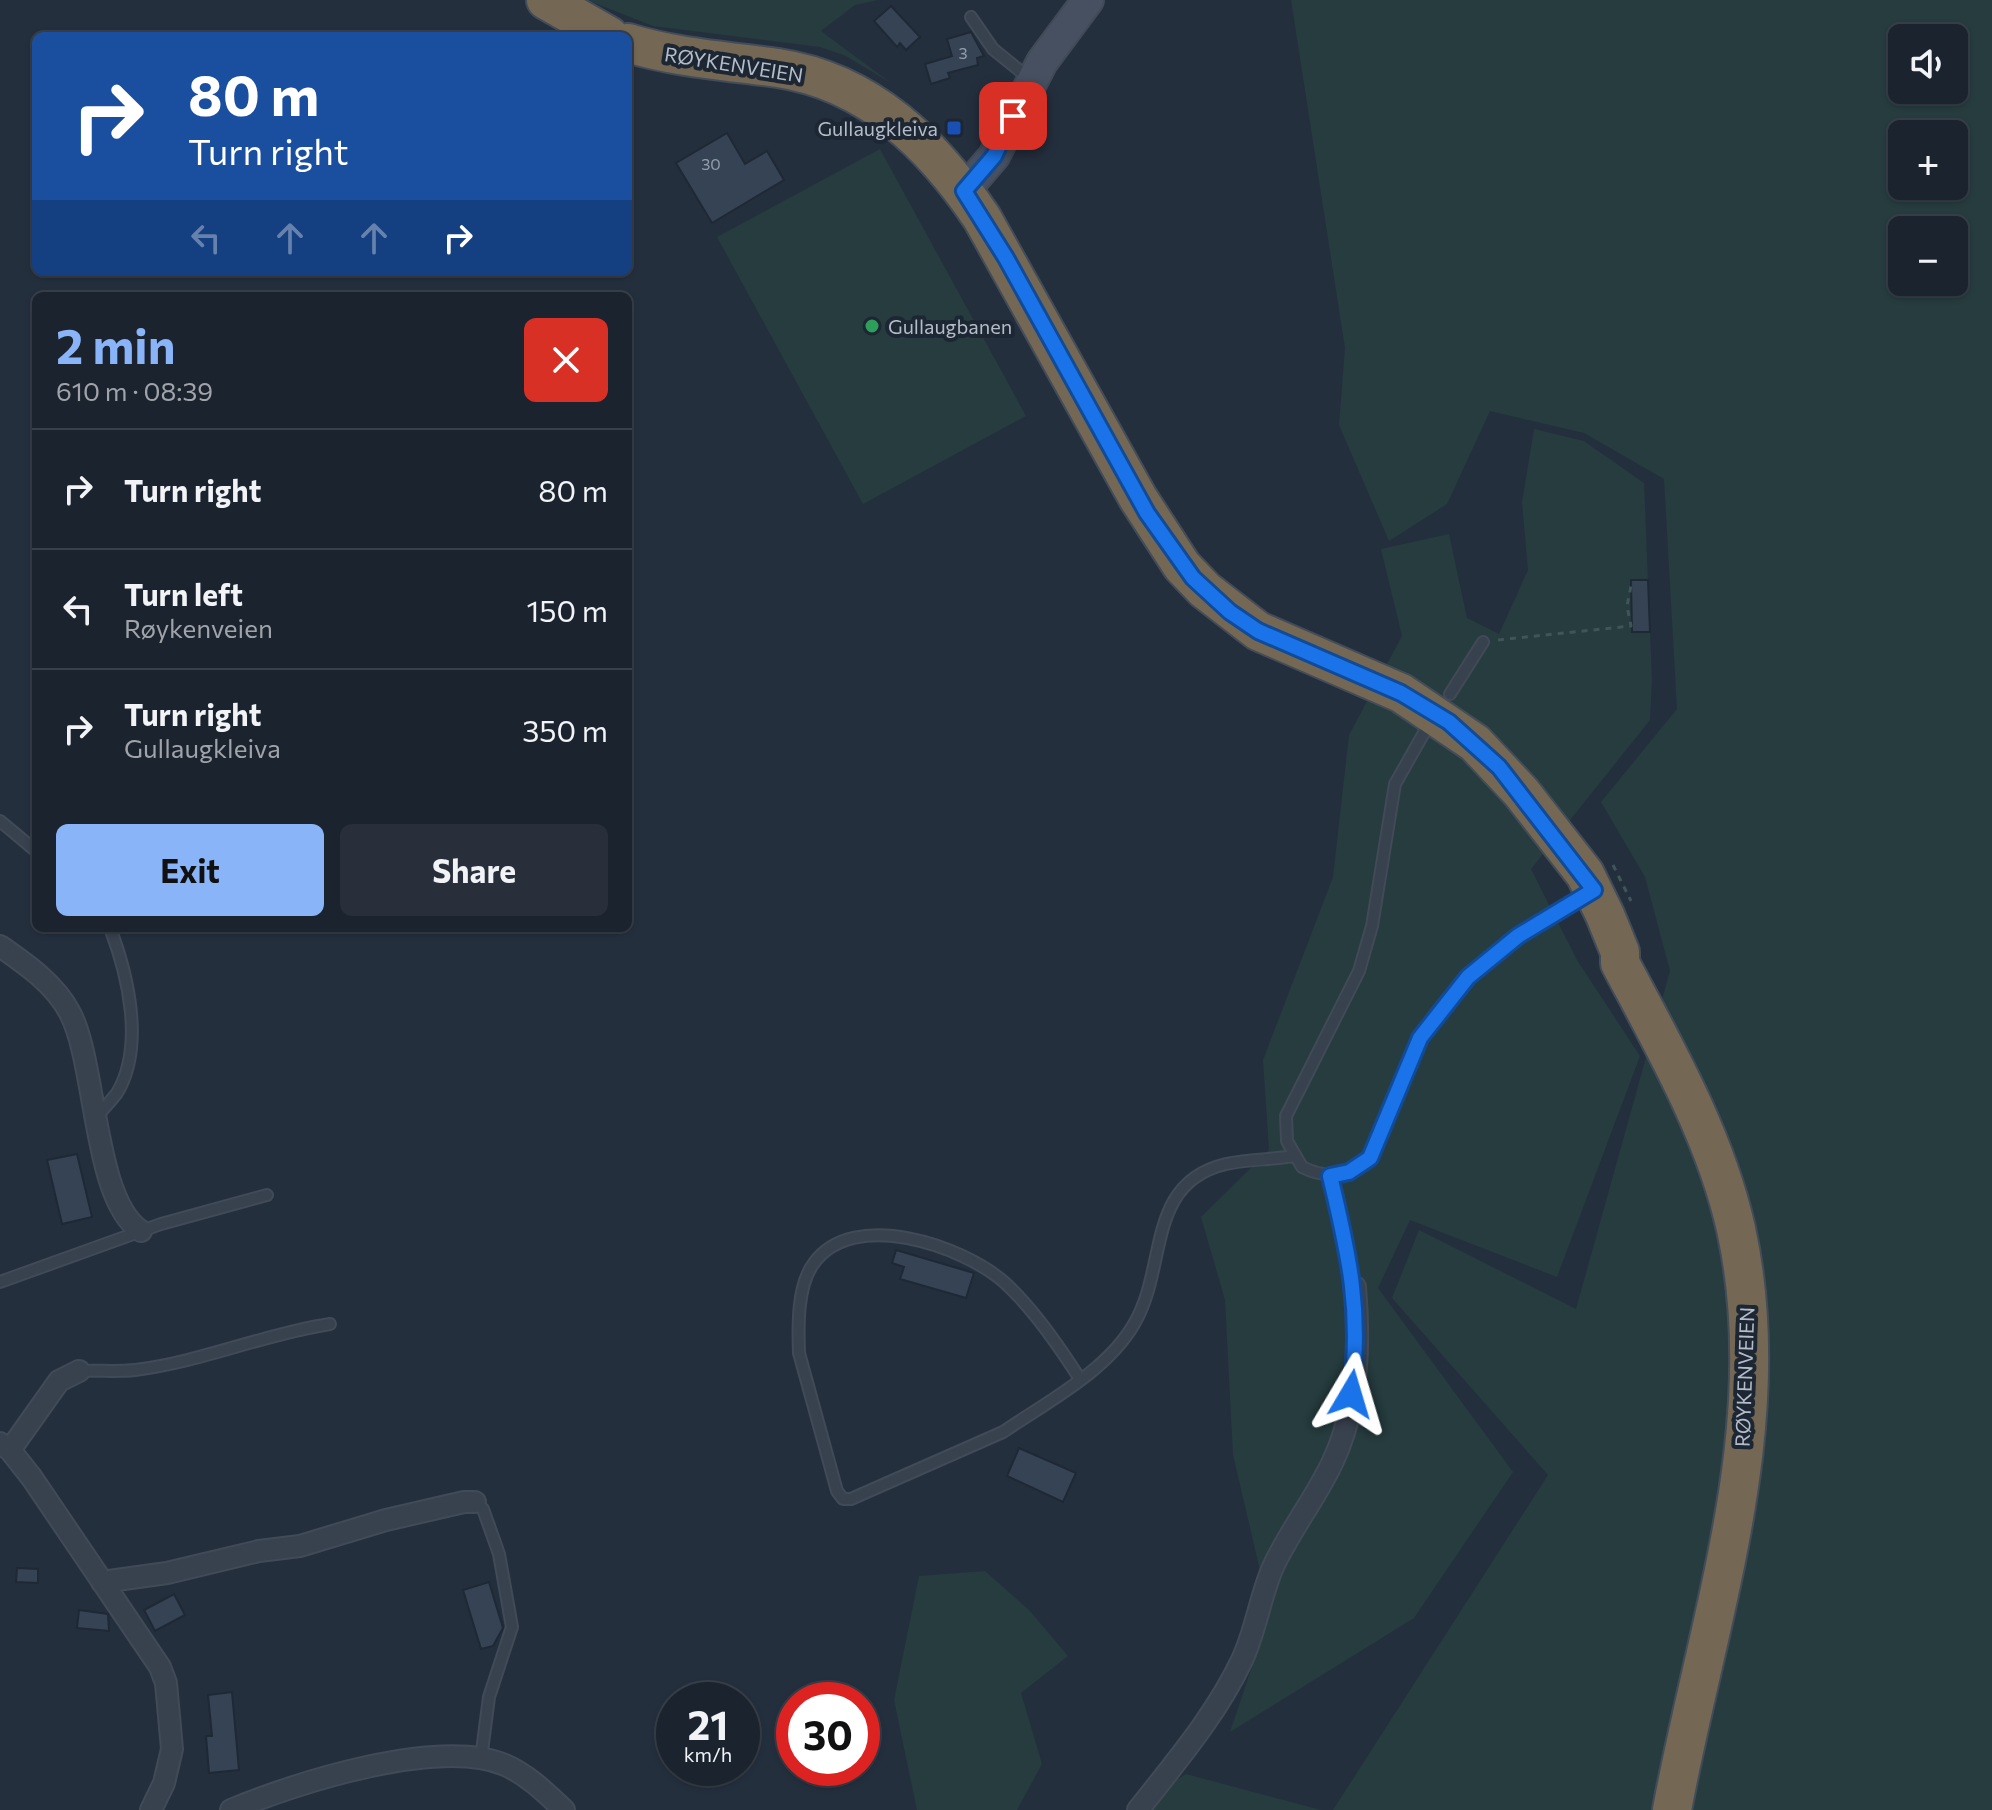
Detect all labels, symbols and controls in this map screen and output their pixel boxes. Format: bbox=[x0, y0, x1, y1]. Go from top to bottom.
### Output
map controls bbox=[1888, 24, 1968, 296]
button: sound bbox=[1888, 24, 1968, 104]
street label: RØYKENVEIEN bbox=[663, 41, 805, 87]
house number: 3 bbox=[958, 43, 968, 62]
text: 80 m bbox=[188, 59, 319, 128]
icon: right bbox=[56, 64, 160, 168]
pin bbox=[979, 82, 1047, 150]
icon: arrive bbox=[991, 94, 1035, 138]
place label: Gullaugkleiva bbox=[817, 116, 938, 140]
marker: Gullaugkleiva bbox=[945, 119, 963, 137]
button: + bbox=[1888, 120, 1968, 200]
text: Turn right bbox=[188, 128, 349, 172]
house number: 30 bbox=[701, 154, 721, 173]
icon: left bbox=[184, 216, 228, 260]
icon: ahead bbox=[268, 216, 312, 260]
icon: ahead bbox=[352, 216, 396, 260]
icon: right bbox=[436, 216, 480, 260]
button: − bbox=[1888, 216, 1968, 296]
place label: Gullaugbanen bbox=[888, 314, 1012, 338]
text: 2 min bbox=[56, 315, 176, 374]
marker: Gullaugbanen bbox=[863, 317, 881, 335]
button: close bbox=[524, 318, 608, 402]
text: 610 m · 08:39 bbox=[56, 375, 213, 406]
icon: right bbox=[56, 467, 100, 511]
text: Turn right bbox=[124, 471, 261, 508]
text: 80 m bbox=[538, 471, 608, 508]
text: Turn left bbox=[124, 575, 243, 612]
icon: left bbox=[56, 587, 100, 631]
text: 150 m bbox=[526, 591, 608, 628]
text: Røykenveien bbox=[124, 612, 273, 643]
text: Turn right bbox=[124, 695, 261, 732]
icon: right bbox=[56, 707, 100, 751]
text: 350 m bbox=[522, 711, 608, 748]
text: Gullaugkleiva bbox=[124, 732, 281, 763]
button: Exit bbox=[56, 824, 324, 916]
button: Share bbox=[340, 824, 608, 916]
street label: RØYKENVEIEN bbox=[1730, 1307, 1758, 1447]
position arrow bbox=[1309, 1352, 1393, 1436]
speed limit sign: 30 bbox=[776, 1682, 880, 1786]
text: 21 bbox=[688, 1699, 728, 1748]
text: km/h bbox=[684, 1742, 732, 1766]

